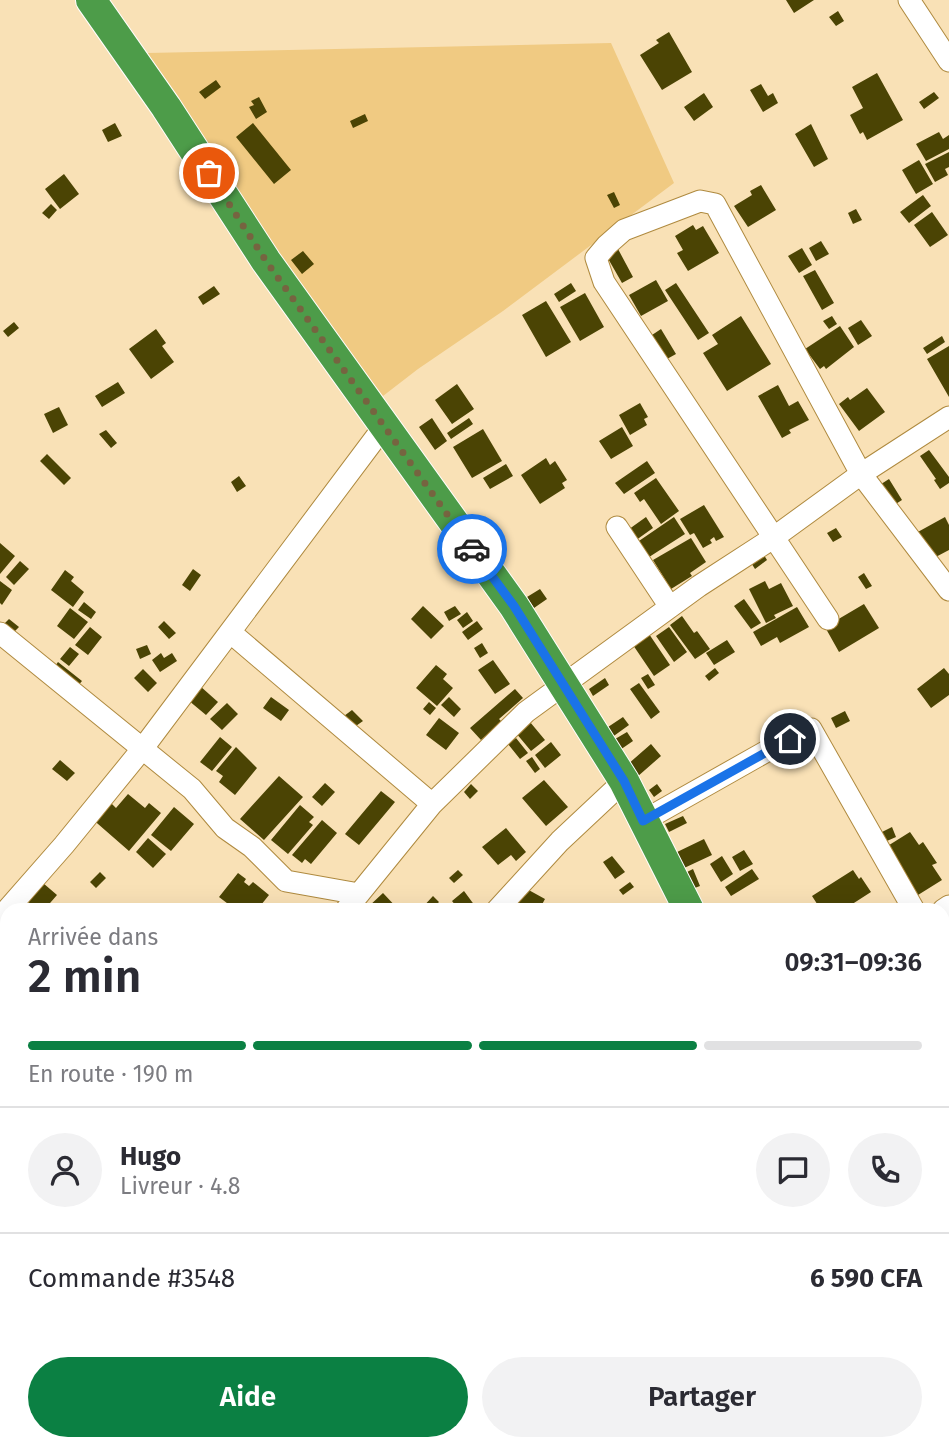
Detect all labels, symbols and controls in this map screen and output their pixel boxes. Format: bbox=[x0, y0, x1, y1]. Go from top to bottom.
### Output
pin bbox=[179, 143, 239, 203]
icon: bag bbox=[190, 154, 228, 192]
courier bbox=[437, 514, 507, 584]
icon: car bbox=[453, 530, 491, 568]
pin bbox=[760, 709, 820, 769]
icon: home bbox=[771, 720, 809, 758]
text: Arrivée dans bbox=[28, 923, 158, 951]
text: 09:31–09:36 bbox=[784, 947, 922, 978]
text: 2 min bbox=[28, 949, 141, 1004]
text: En route · 190 m bbox=[28, 1060, 194, 1088]
button: person bbox=[28, 1133, 102, 1207]
button: chat bbox=[756, 1133, 830, 1207]
button: phone bbox=[848, 1133, 922, 1207]
text: Hugo bbox=[120, 1141, 181, 1172]
text: Livreur · 4.8 bbox=[120, 1172, 240, 1200]
text: Commande #3548 bbox=[28, 1263, 235, 1294]
text: 6 590 CFA bbox=[810, 1263, 922, 1294]
button: Aide bbox=[28, 1357, 468, 1437]
button: Partager bbox=[482, 1357, 922, 1437]

